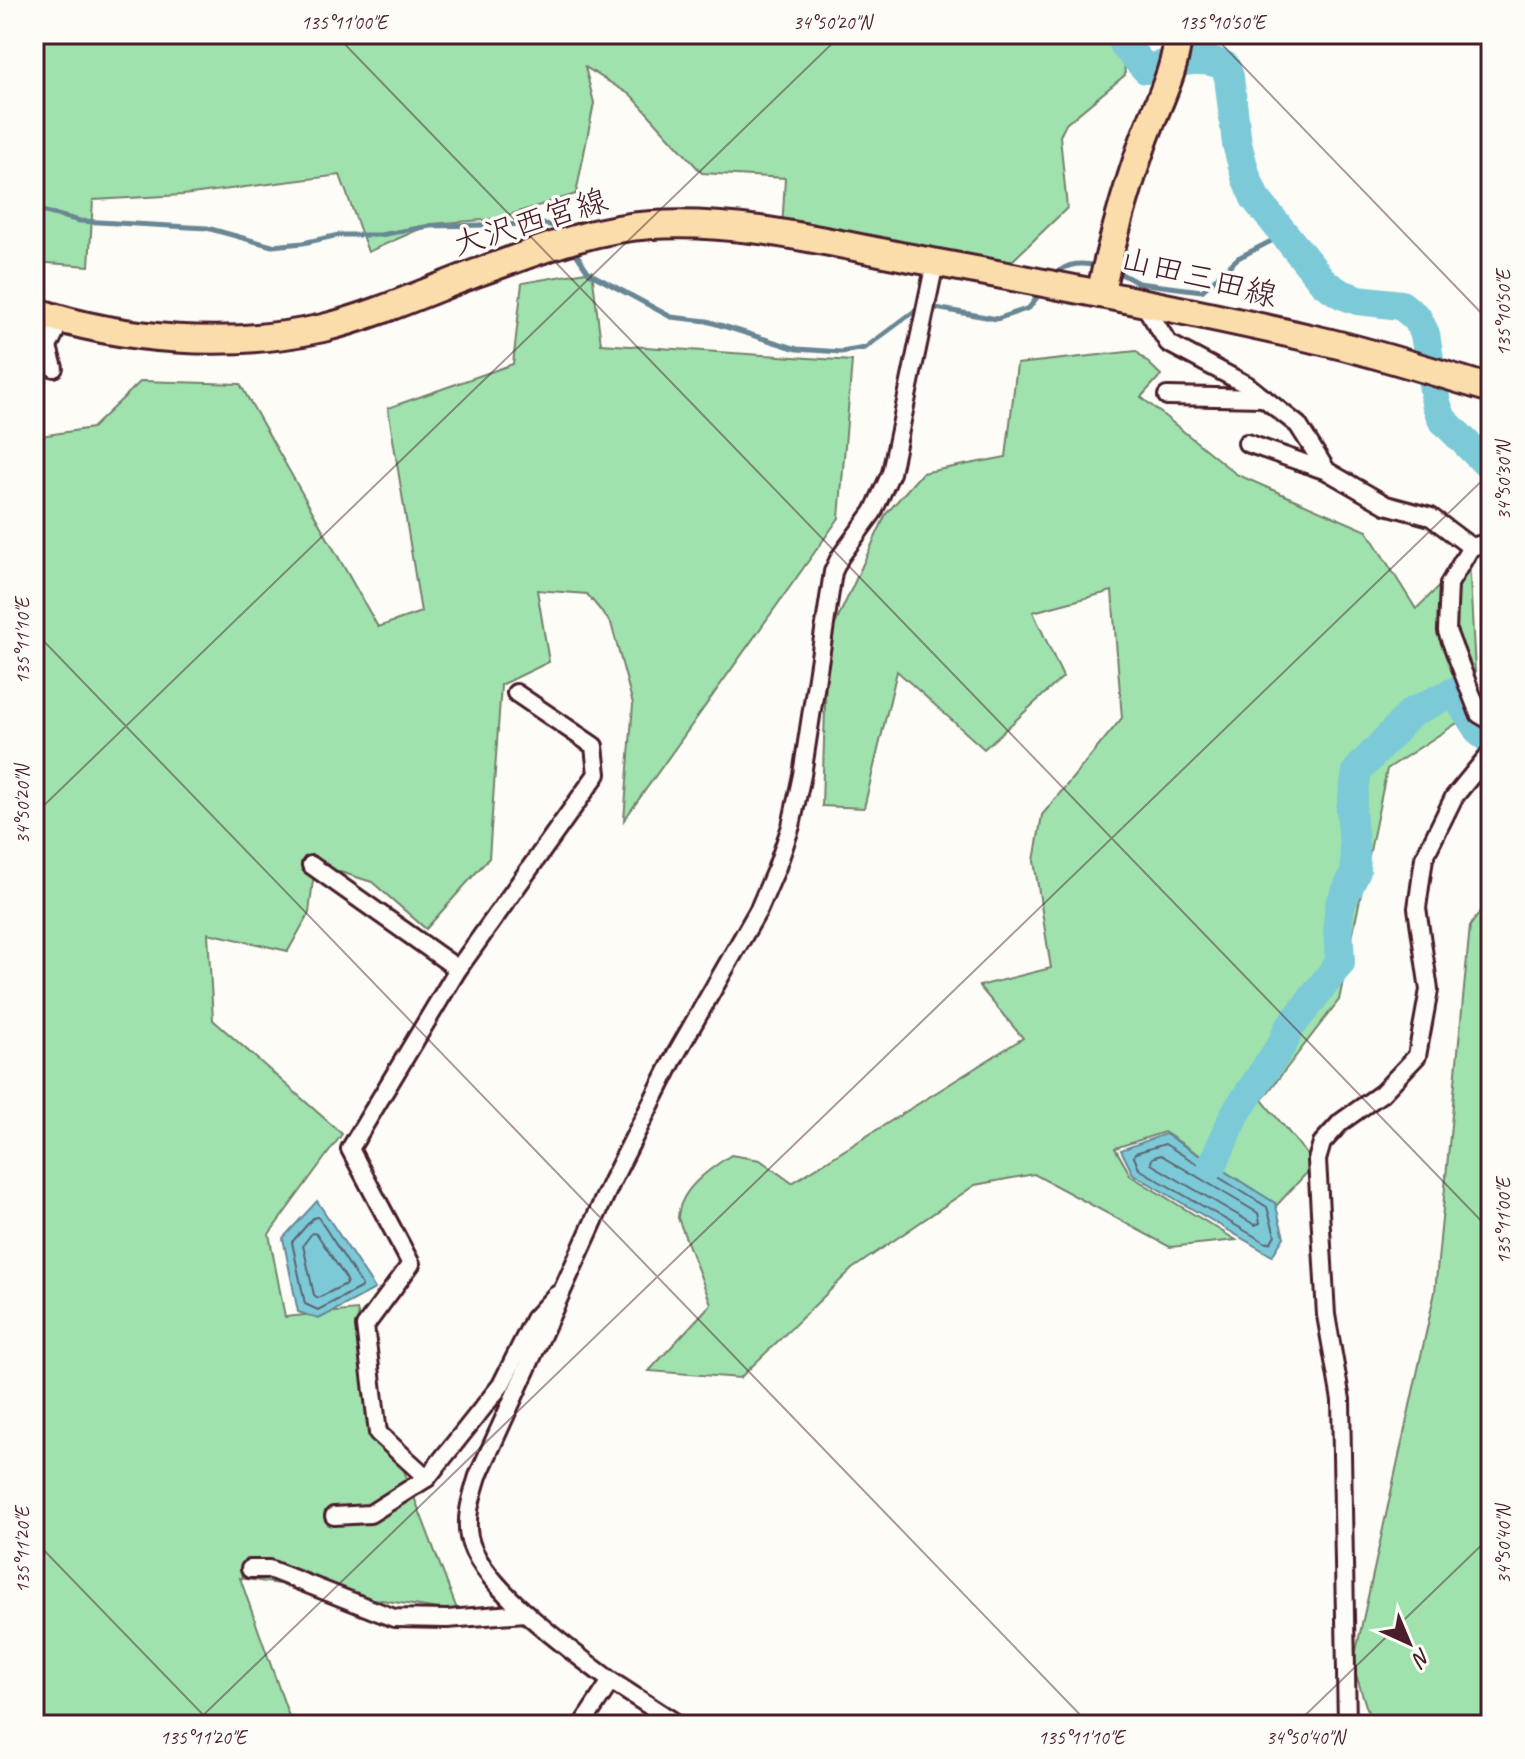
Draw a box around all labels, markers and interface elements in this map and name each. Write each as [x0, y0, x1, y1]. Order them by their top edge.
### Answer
text: 135°11'00"E [301, 10, 390, 35]
text: 34°50'20"N [793, 10, 874, 35]
text: 135°10'50"E [1179, 10, 1268, 35]
street label: 大沢西宮線 [447, 179, 613, 265]
street label: 山田三田線 [1116, 238, 1282, 316]
text: 135°10'50"E [1491, 267, 1516, 356]
text: 34°50'30"N [1491, 439, 1516, 520]
text: 135°11'10"E [10, 595, 35, 684]
text: 34°50'20"N [10, 763, 35, 844]
text: 135°11'00"E [1491, 1175, 1516, 1264]
text: 34°50'40"N [1491, 1503, 1516, 1584]
text: 135°11'20"E [10, 1504, 35, 1593]
north arrow [1369, 1603, 1449, 1683]
text: N [1405, 1642, 1437, 1674]
text: 135°11'20"E [160, 1725, 249, 1750]
text: 135°11'10"E [1038, 1725, 1127, 1750]
text: 34°50'40"N [1266, 1725, 1347, 1750]

